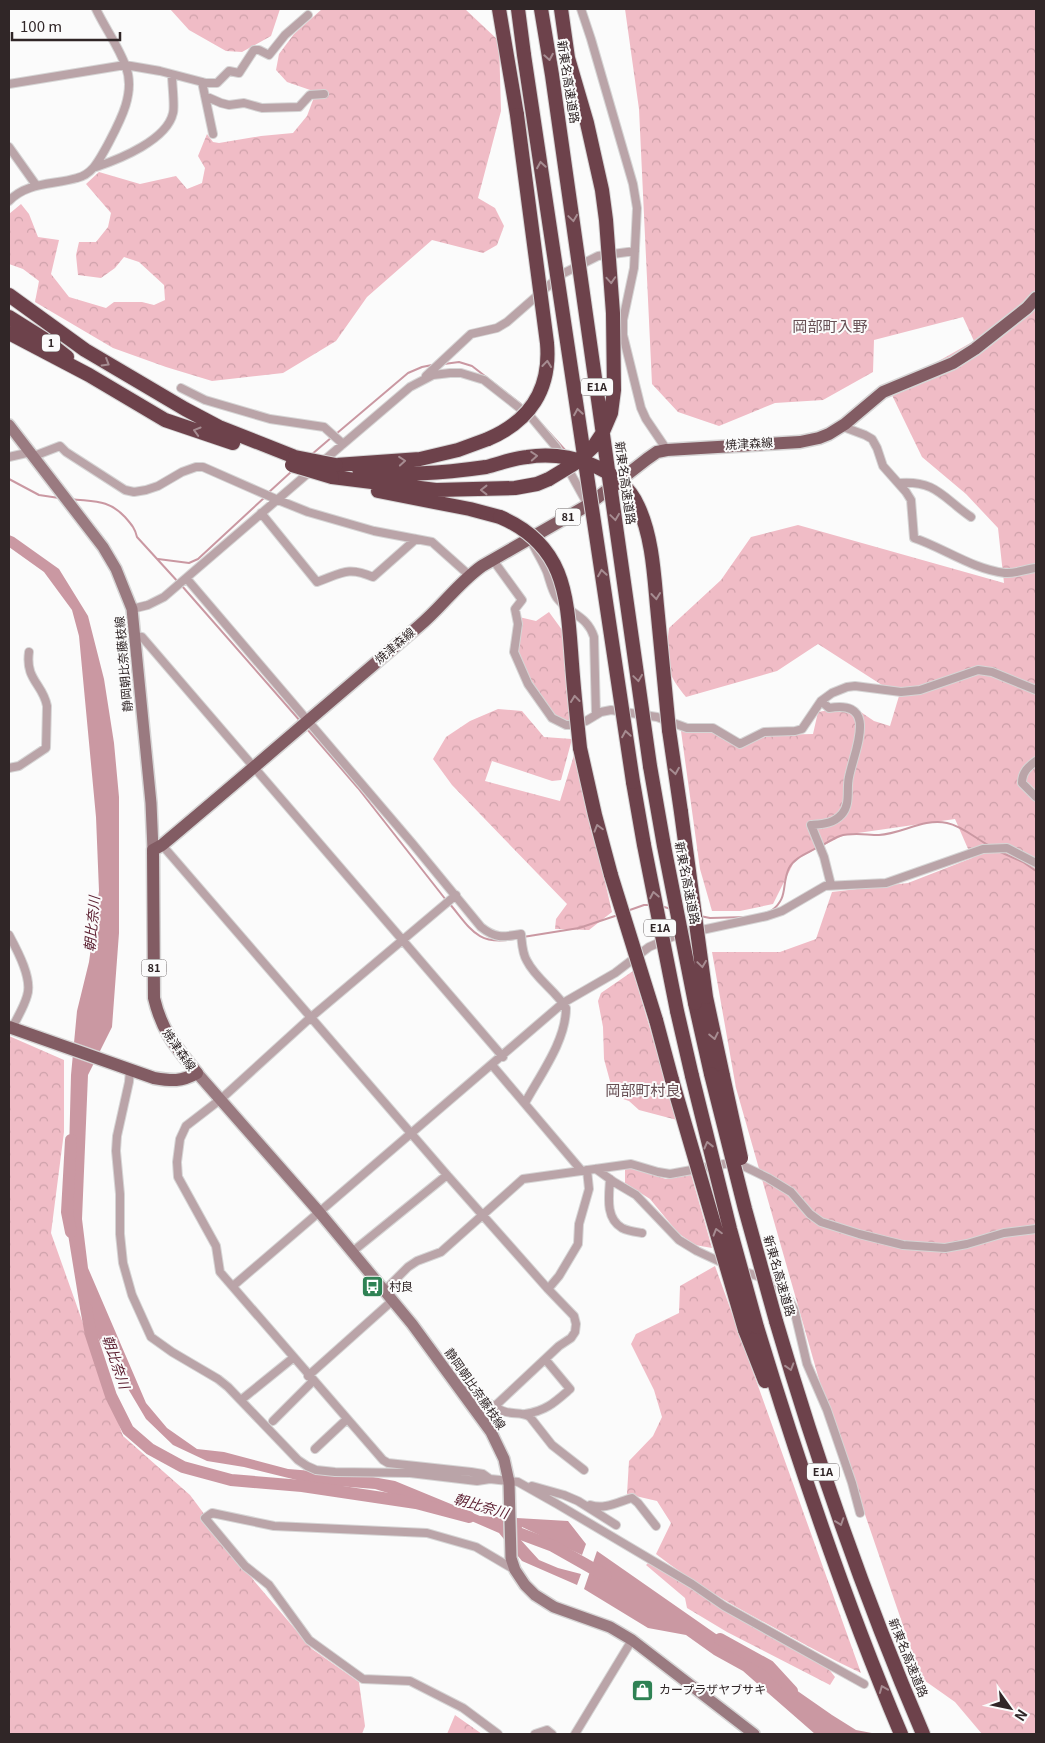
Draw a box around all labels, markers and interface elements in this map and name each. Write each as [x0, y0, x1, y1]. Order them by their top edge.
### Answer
scale bar [12, 10, 120, 42]
text: 100 m [20, 15, 62, 36]
street label: 新東名高速道路 [555, 39, 584, 125]
one-way arrow [544, 52, 554, 61]
one-way arrow [536, 161, 546, 169]
one-way arrow [567, 213, 577, 222]
one-way arrow [605, 276, 616, 284]
district label: 岡部町入野 [792, 315, 868, 336]
road number: 1 [42, 334, 60, 352]
one-way arrow [101, 356, 110, 366]
one-way arrow [541, 360, 552, 368]
road number: E1A [581, 378, 613, 396]
one-way arrow [573, 408, 583, 417]
one-way arrow [193, 426, 202, 436]
street label: 焼津森線 [725, 433, 773, 452]
street label: 新東名高速道路 [612, 440, 641, 526]
one-way arrow [530, 451, 538, 462]
one-way arrow [398, 456, 406, 467]
one-way arrow [480, 485, 488, 495]
road number: 81 [556, 508, 580, 526]
one-way arrow [609, 513, 620, 521]
one-way arrow [597, 569, 607, 577]
one-way arrow [650, 593, 661, 601]
street label: 静岡朝比奈藤枝線 [110, 616, 135, 713]
street label: 焼津森線 [370, 623, 418, 667]
one-way arrow [632, 674, 643, 682]
one-way arrow [569, 695, 580, 703]
one-way arrow [621, 729, 631, 738]
one-way arrow [669, 768, 680, 776]
one-way arrow [594, 825, 604, 833]
street label: 新東名高速道路 [672, 840, 705, 926]
one-way arrow [649, 890, 659, 899]
water label: 朝比奈川 [79, 893, 104, 953]
road number: E1A [644, 920, 676, 936]
road number: 81 [142, 960, 166, 976]
one-way arrow [696, 960, 706, 969]
street label: 焼津森線 [159, 1025, 201, 1074]
one-way arrow [709, 1032, 719, 1041]
district label: 岡部町村良 [605, 1079, 681, 1100]
one-way arrow [704, 1141, 714, 1150]
one-way arrow [712, 1228, 723, 1237]
street label: 新東名高速道路 [761, 1233, 800, 1318]
bus stop icon: 村良 [361, 1275, 385, 1299]
place label: 村良 [389, 1277, 413, 1294]
water label: 朝比奈川 [98, 1332, 136, 1393]
street label: 静岡朝比奈藤枝線 [442, 1344, 511, 1432]
one-way arrow [784, 1363, 794, 1371]
road number: E1A [807, 1464, 839, 1480]
water label: 朝比奈川 [452, 1488, 513, 1523]
one-way arrow [834, 1517, 844, 1525]
street label: 新東名高速道路 [886, 1615, 933, 1700]
shop icon: カープラザヤブサキ [631, 1678, 655, 1702]
place label: カープラザヤブサキ [659, 1680, 766, 1697]
north arrow [985, 1683, 1035, 1733]
one-way arrow [878, 1685, 889, 1694]
text: N [1010, 1706, 1033, 1725]

